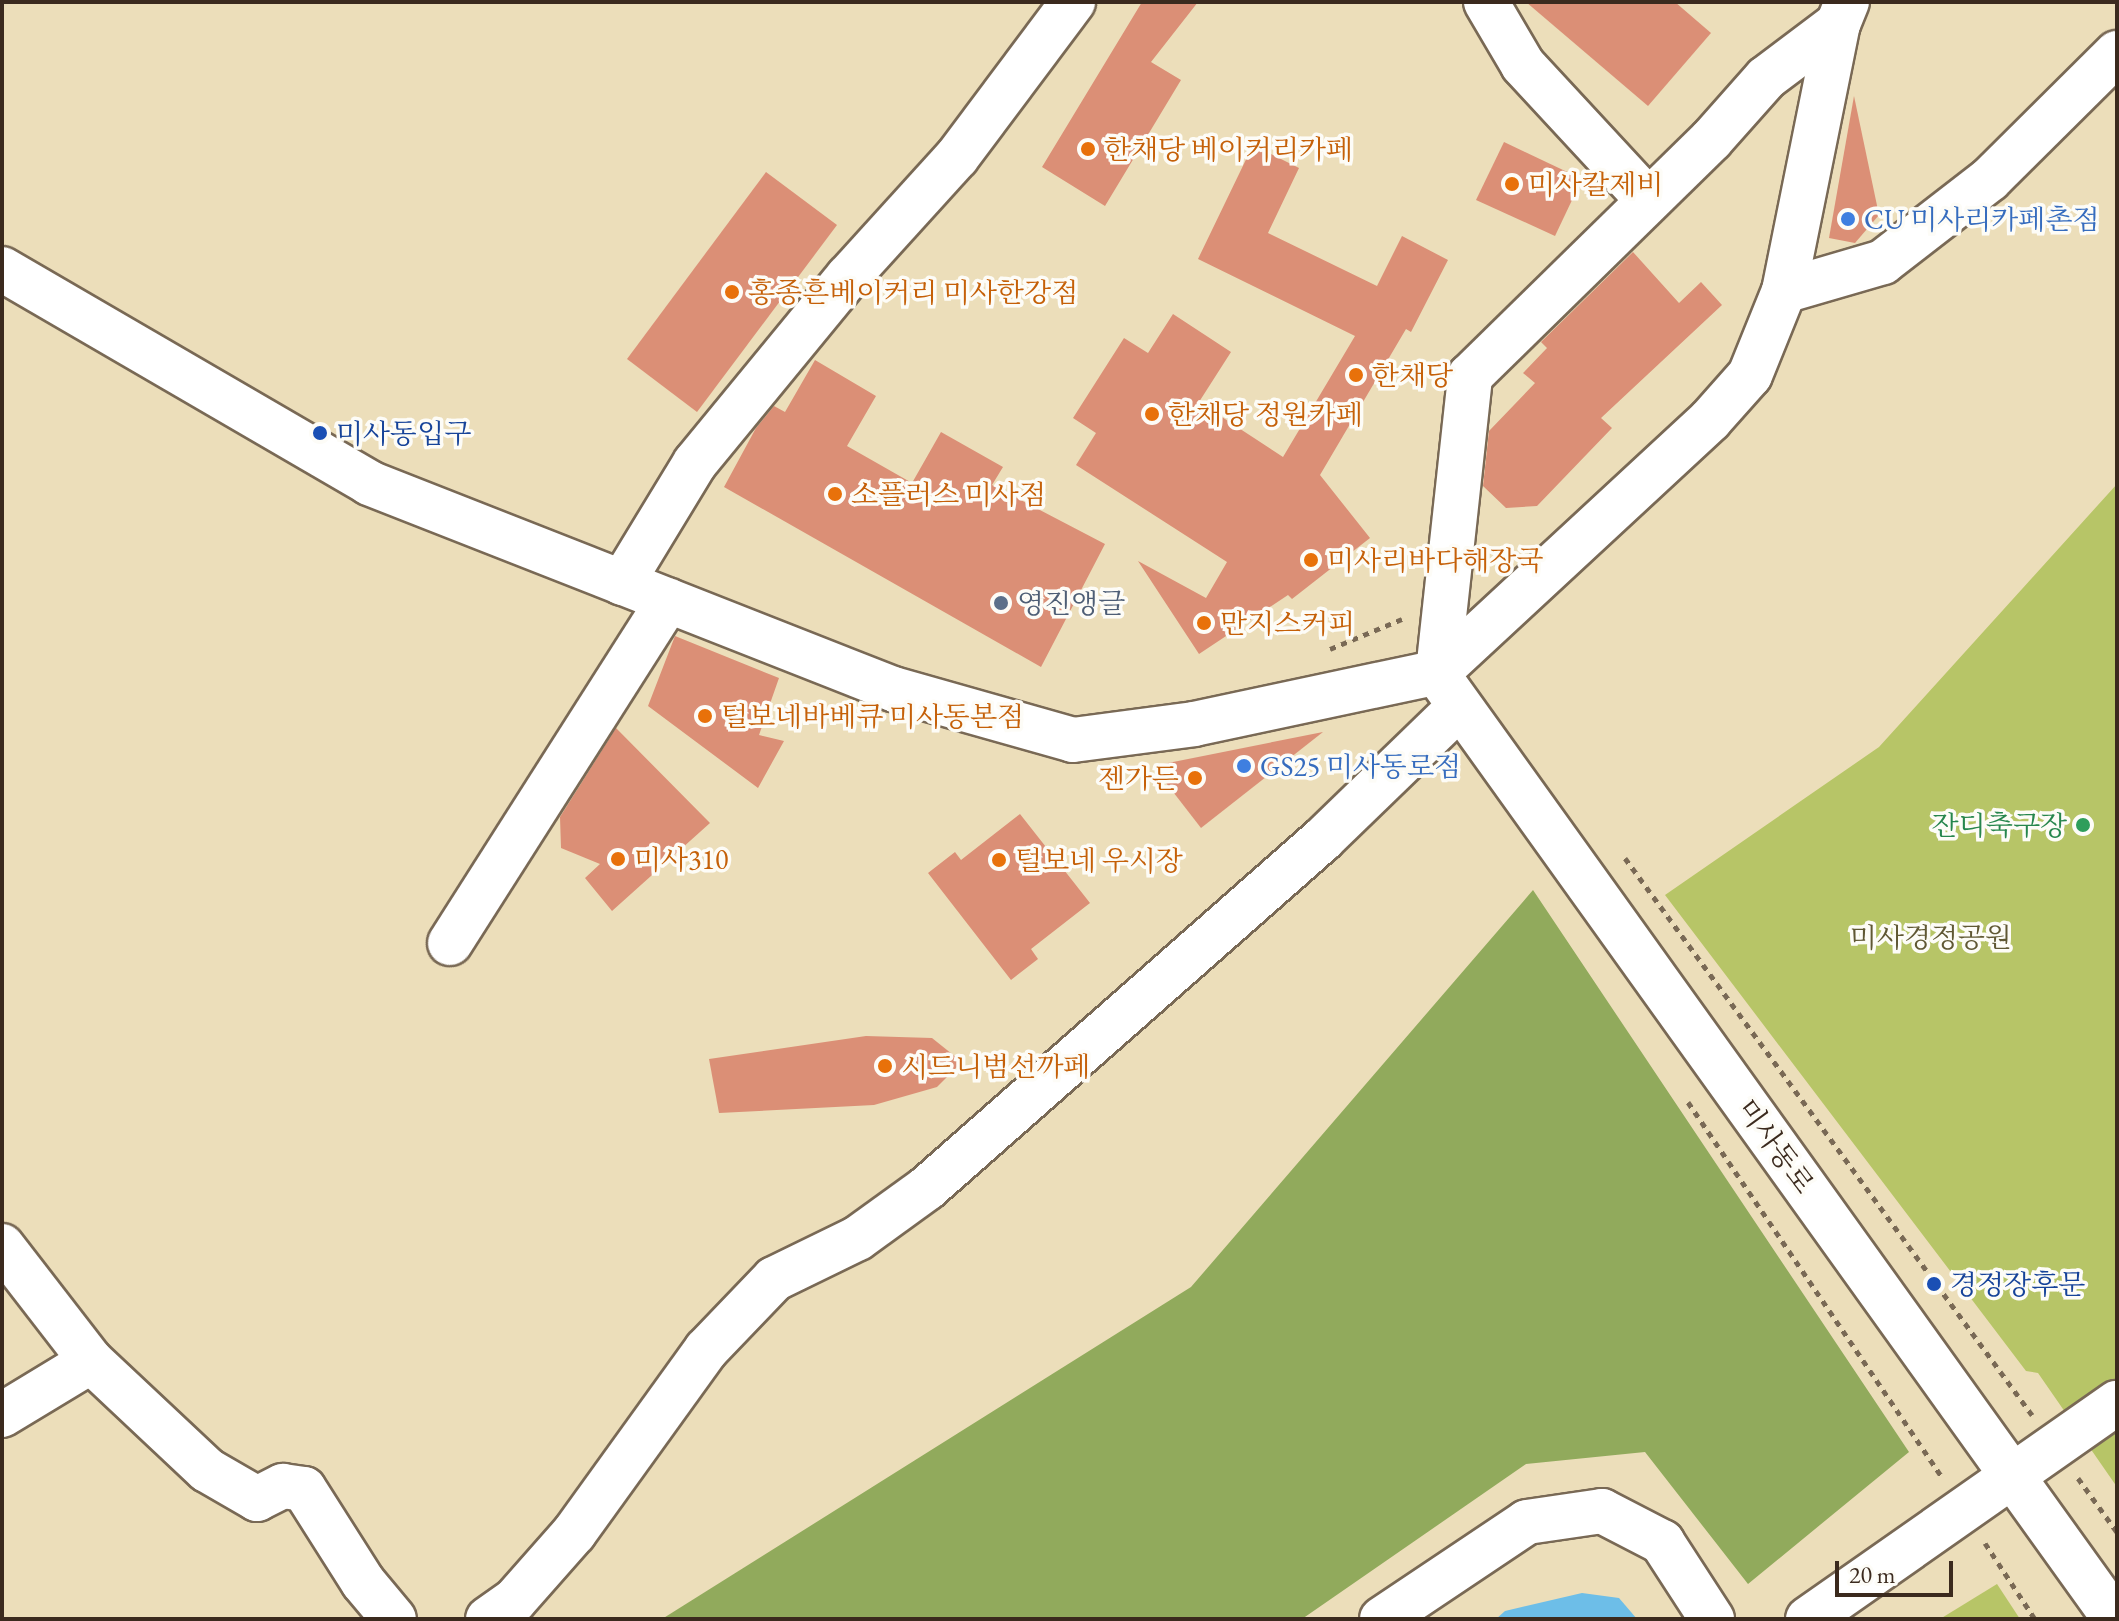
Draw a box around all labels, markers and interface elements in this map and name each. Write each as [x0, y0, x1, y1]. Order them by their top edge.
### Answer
place label: 한채당 베이커리카페 [1104, 132, 1353, 166]
marker: 한채당 베이커리카페 [1079, 140, 1097, 158]
place label: 미사칼제비 [1528, 167, 1663, 201]
marker: 미사칼제비 [1503, 175, 1521, 193]
place label: CU 미사리카페촌점 [1864, 202, 2099, 236]
marker: CU 미사리카페촌점 [1839, 210, 1857, 228]
place label: 홍종흔베이커리 미사한강점 [748, 275, 1078, 309]
marker: 홍종흔베이커리 미사한강점 [723, 283, 741, 301]
place label: 한채당 [1372, 358, 1453, 392]
marker: 한채당 [1347, 366, 1365, 384]
place label: 한채당 정원카페 [1168, 397, 1363, 431]
marker: 한채당 정원카페 [1143, 405, 1161, 423]
place label: 미사동입구 [336, 416, 471, 450]
marker: 미사동입구 [311, 424, 329, 442]
place label: 소플러스 미사점 [851, 477, 1046, 511]
marker: 소플러스 미사점 [826, 485, 844, 503]
place label: 미사리바다해장국 [1327, 543, 1543, 577]
marker: 미사리바다해장국 [1302, 551, 1320, 569]
place label: 영진앵글 [1017, 586, 1125, 620]
marker: 영진앵글 [992, 594, 1010, 612]
place label: 만지스커피 [1220, 606, 1355, 640]
marker: 만지스커피 [1195, 614, 1213, 632]
place label: 털보네바베큐 미사동본점 [721, 699, 1024, 733]
marker: 털보네바베큐 미사동본점 [696, 707, 714, 725]
place label: GS25 미사동로점 [1260, 749, 1461, 783]
marker: GS25 미사동로점 [1235, 757, 1253, 775]
place label: 젠가든 [1098, 761, 1179, 795]
marker: 젠가든 [1186, 769, 1204, 787]
place label: 잔디축구장 [1932, 808, 2067, 842]
marker: 잔디축구장 [2074, 816, 2092, 834]
place label: 미사310 [634, 842, 728, 876]
place label: 털보네 우시장 [1015, 843, 1183, 877]
marker: 미사310 [609, 850, 627, 868]
marker: 털보네 우시장 [990, 851, 1008, 869]
park label: 미사경정공원 [1850, 920, 2012, 954]
place label: 시드니범선까페 [901, 1049, 1090, 1083]
marker: 시드니범선까페 [876, 1057, 894, 1075]
street label: 미사동로 [1731, 1092, 1821, 1200]
place label: 경정장후문 [1950, 1267, 2085, 1301]
marker: 경정장후문 [1925, 1275, 1943, 1293]
scale bar [1839, 1545, 1957, 1595]
text: 20 m [1849, 1559, 1896, 1590]

